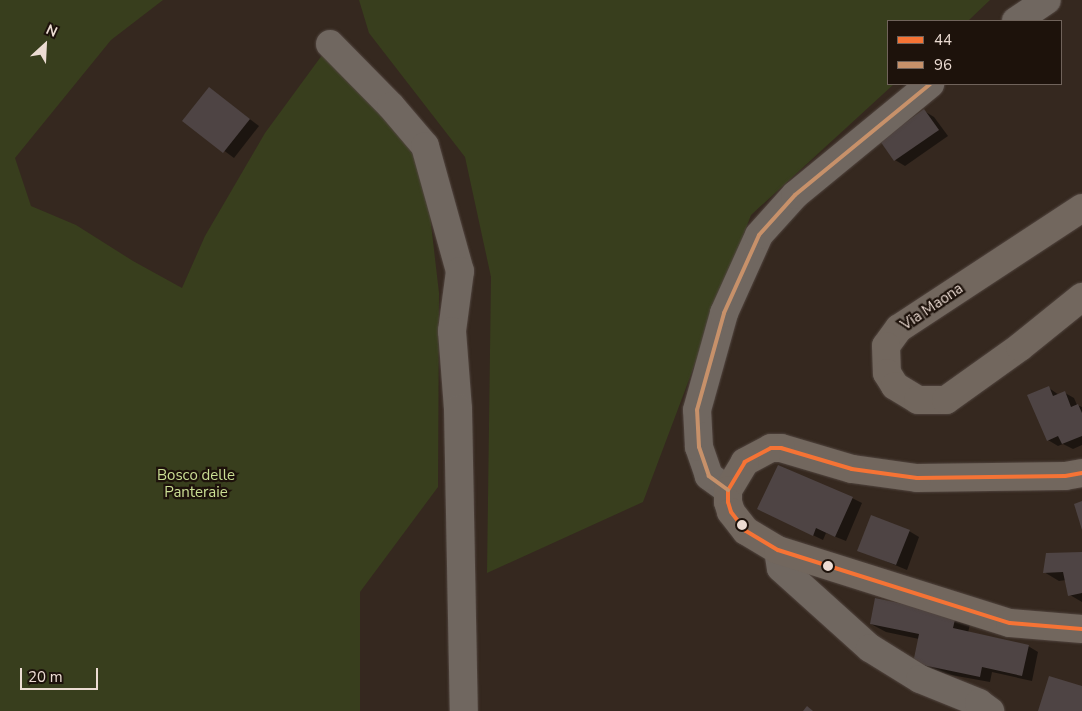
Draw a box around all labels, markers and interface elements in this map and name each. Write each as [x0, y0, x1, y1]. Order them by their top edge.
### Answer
north arrow [20, 20, 70, 70]
text: N [43, 20, 60, 42]
legend [887, 20, 1062, 85]
text: 44 [934, 30, 952, 50]
text: 96 [934, 55, 952, 75]
street label: Via Maona [897, 280, 967, 334]
park label: Bosco delle Panteraie [157, 466, 235, 501]
unlabelled marker [737, 520, 747, 530]
unlabelled marker [823, 561, 833, 571]
scale bar [22, 658, 100, 690]
text: 20 m [28, 667, 63, 687]

